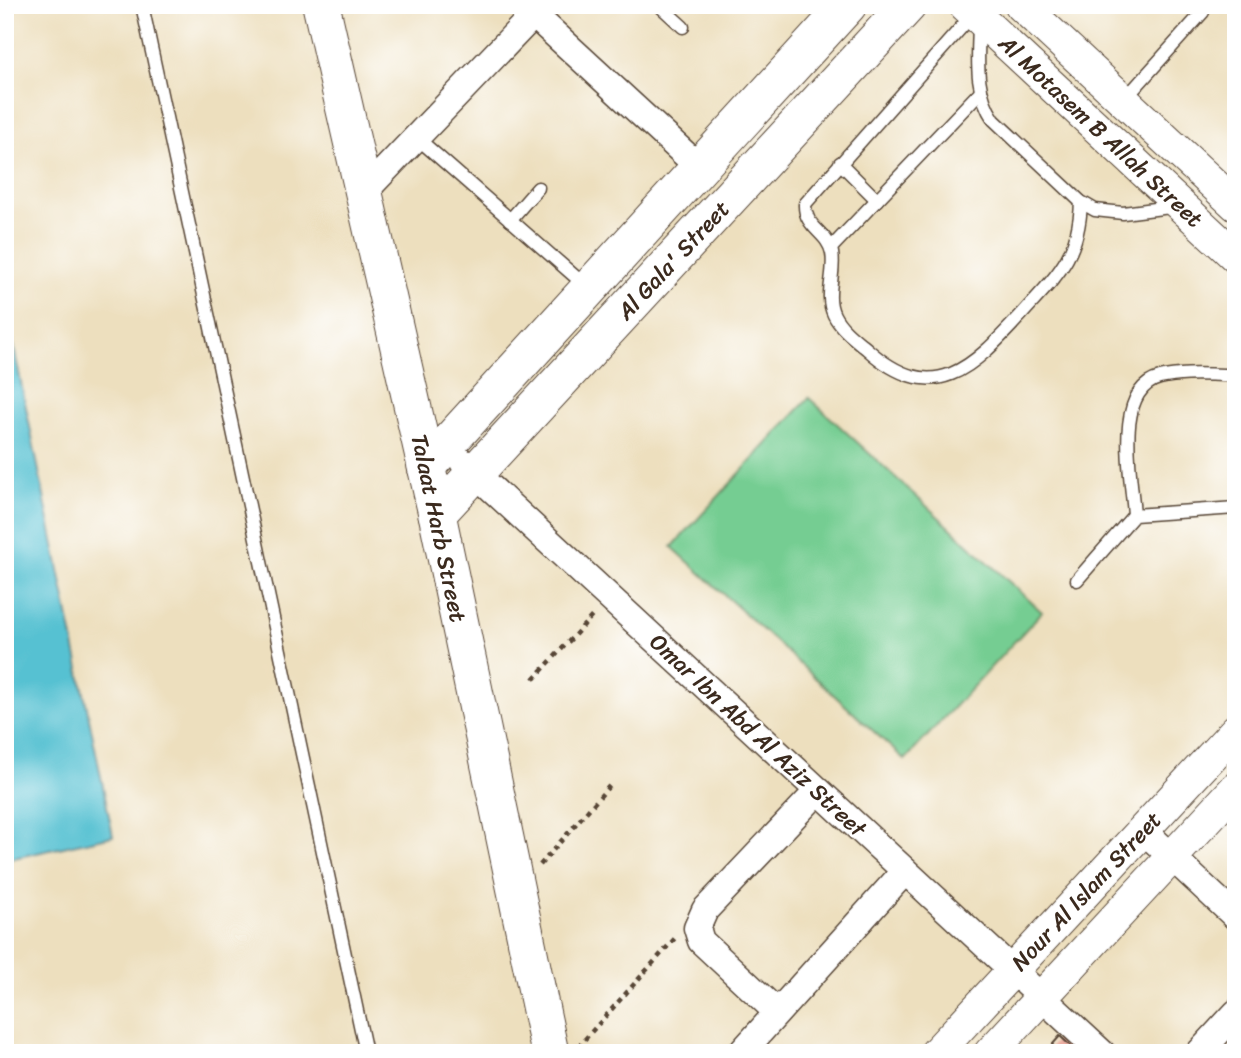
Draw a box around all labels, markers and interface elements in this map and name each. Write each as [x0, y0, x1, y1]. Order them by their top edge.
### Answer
street label: Al Motasem B Allah Street [988, 24, 1213, 238]
street label: Al Gala' Street [606, 191, 740, 331]
street label: Talaat Harb Street [399, 430, 478, 626]
street label: Omar Ibn Abd Al Aziz Street [639, 623, 877, 849]
street label: Nour Al Islam Street [1001, 802, 1172, 981]

